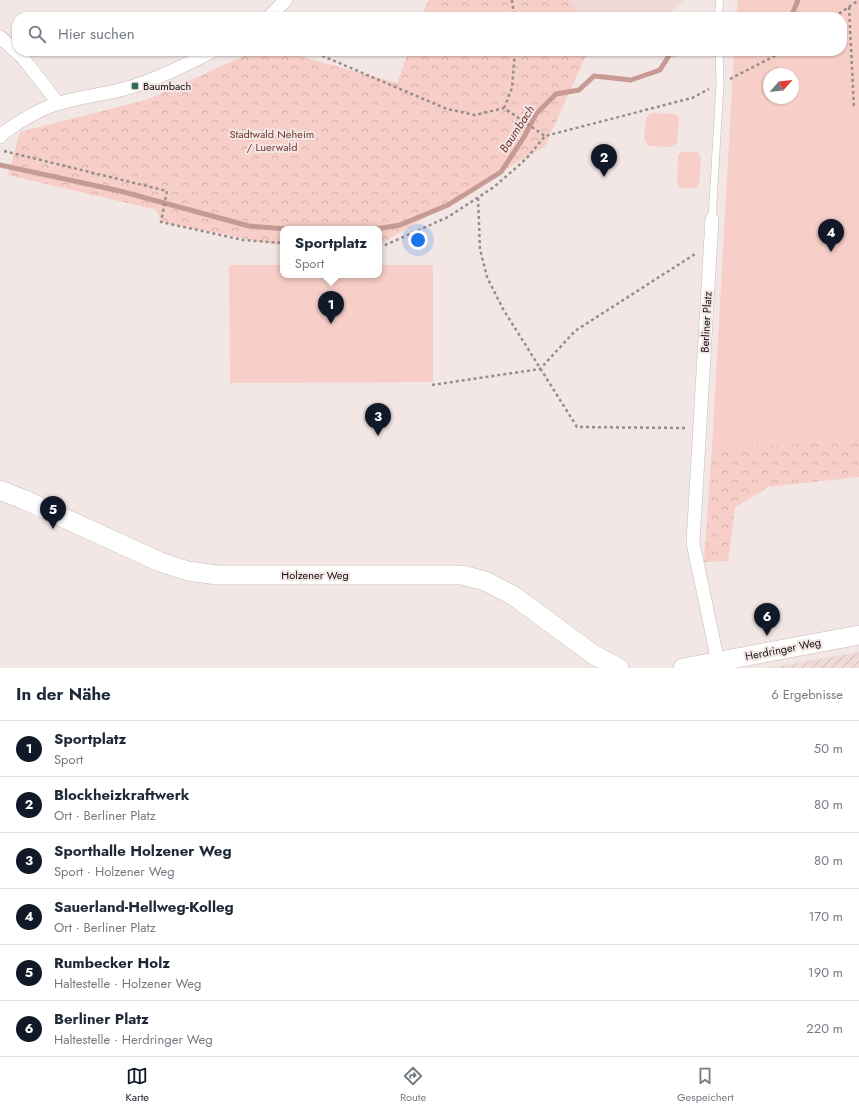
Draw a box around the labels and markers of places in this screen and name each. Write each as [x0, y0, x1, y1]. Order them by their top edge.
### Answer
place label: Baumbach [143, 78, 191, 94]
marker: Baumbach [130, 81, 140, 91]
pin: 2 [591, 144, 617, 177]
pin: 4 [818, 219, 844, 252]
pin: 1 [318, 291, 344, 324]
pin: 3 [365, 403, 391, 436]
pin: 5 [40, 496, 66, 529]
pin: 6 [754, 603, 780, 636]

